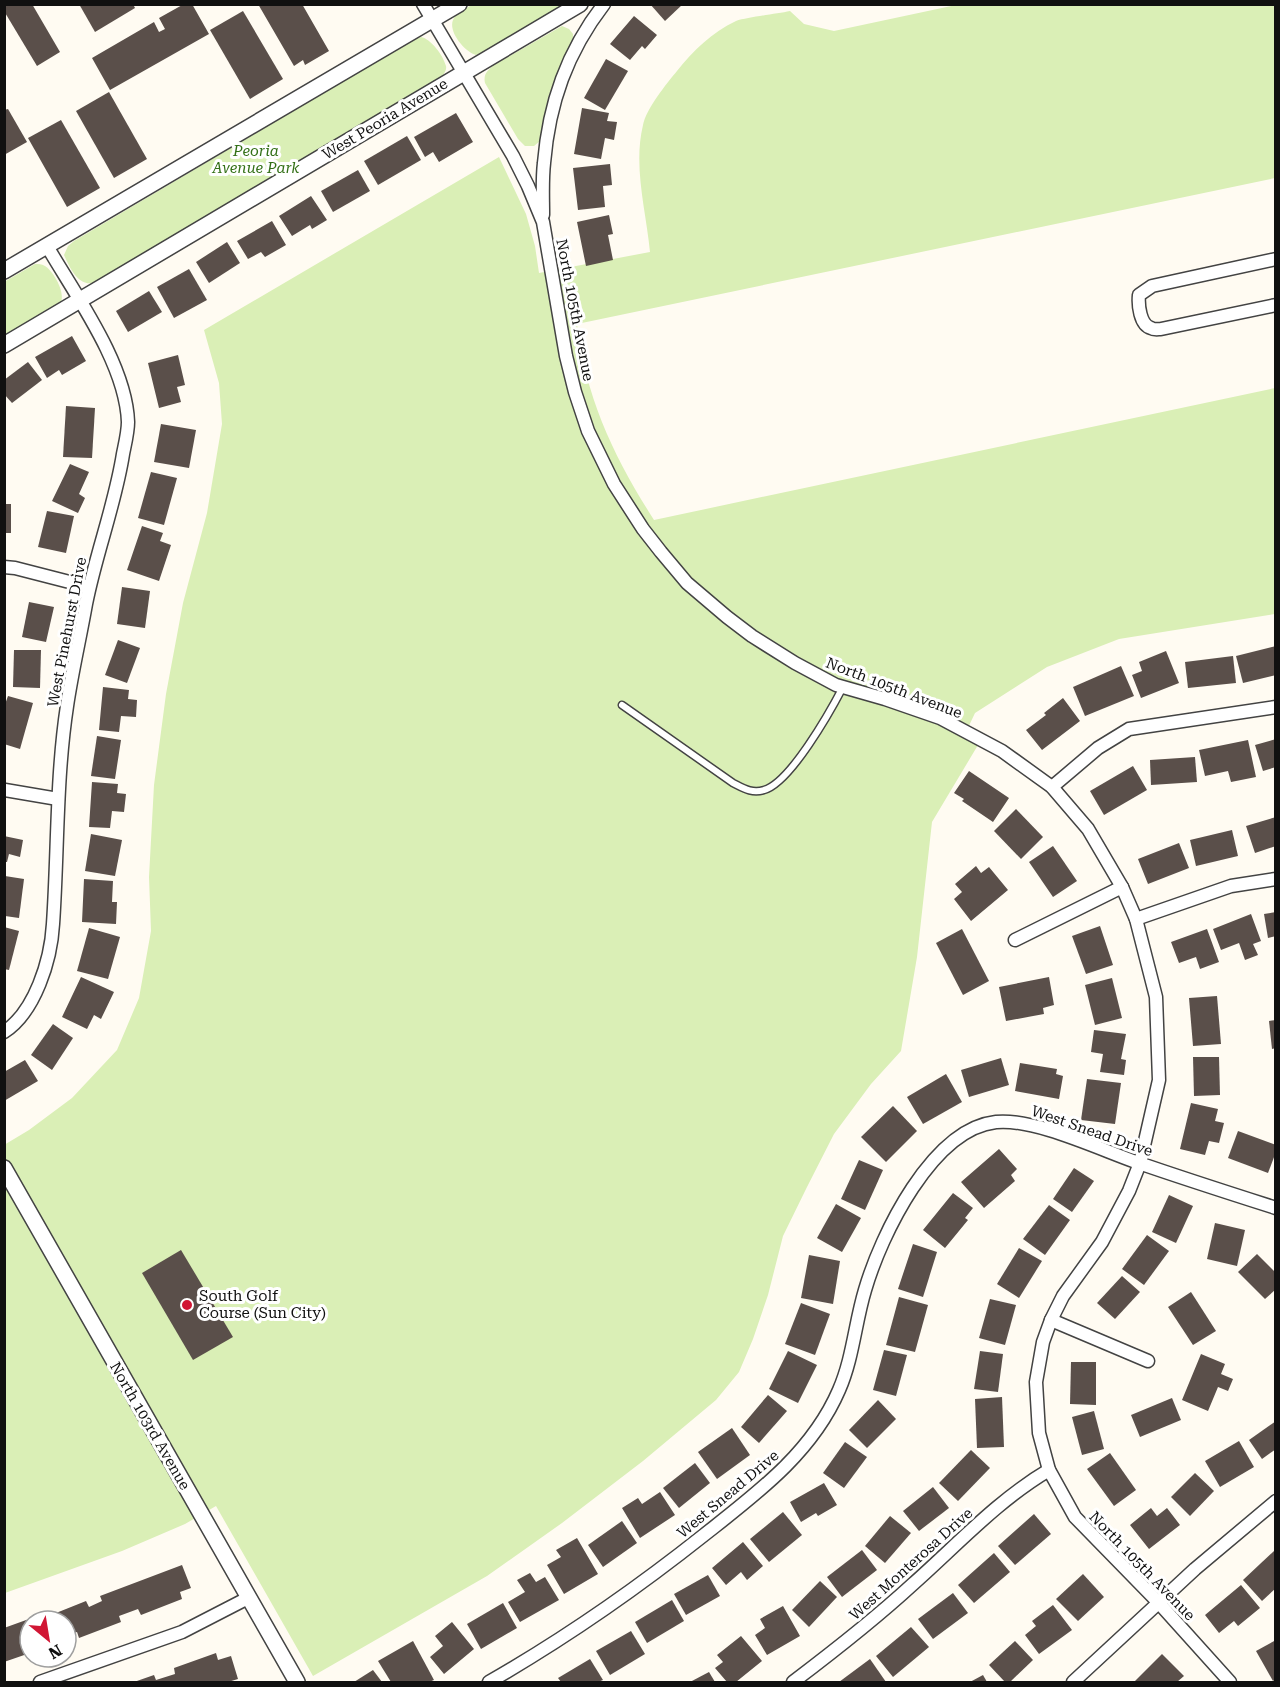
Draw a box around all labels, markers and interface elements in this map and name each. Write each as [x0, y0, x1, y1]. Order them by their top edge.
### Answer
street label: West Peoria Avenue [319, 75, 451, 163]
park label: Peoria Avenue Park [211, 142, 300, 177]
street label: North 105th Avenue [552, 237, 598, 383]
street label: West Pinehurst Drive [44, 556, 90, 708]
street label: North 105th Avenue [823, 654, 965, 722]
street label: West Snead Drive [1029, 1102, 1155, 1160]
place label: South Golf Course (Sun City) [199, 1287, 326, 1322]
marker: South Golf Course (Sun City) [180, 1298, 194, 1312]
street label: North 103rd Avenue [106, 1359, 194, 1493]
street label: West Snead Drive [674, 1446, 782, 1542]
street label: West Monterosa Drive [846, 1504, 976, 1624]
street label: North 105th Avenue [1085, 1508, 1199, 1624]
north arrow [18, 1609, 78, 1669]
text: N [45, 1640, 65, 1663]

